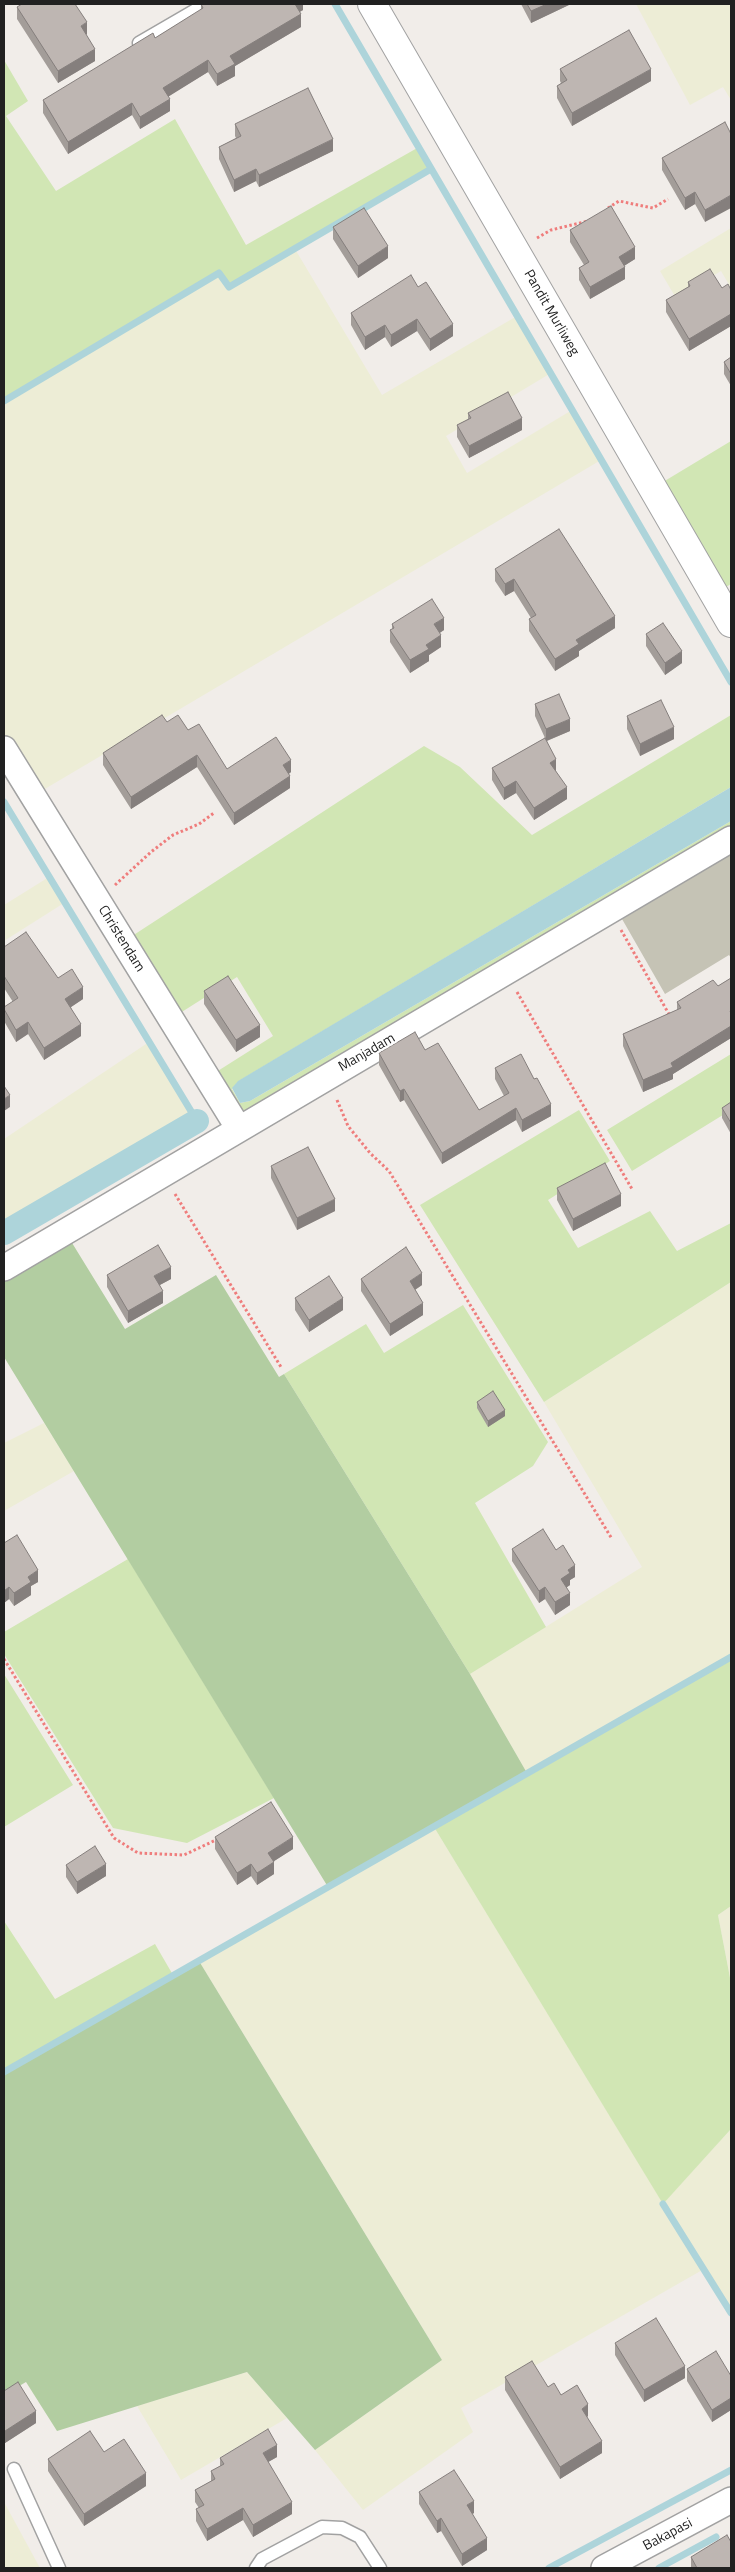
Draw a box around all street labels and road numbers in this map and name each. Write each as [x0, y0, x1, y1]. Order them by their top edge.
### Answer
street label: Pandit Murliweg [520, 267, 582, 359]
street label: Christendam [94, 903, 148, 975]
street label: Manjadam [336, 1030, 398, 1076]
street label: Bakapasi [641, 2515, 695, 2555]

